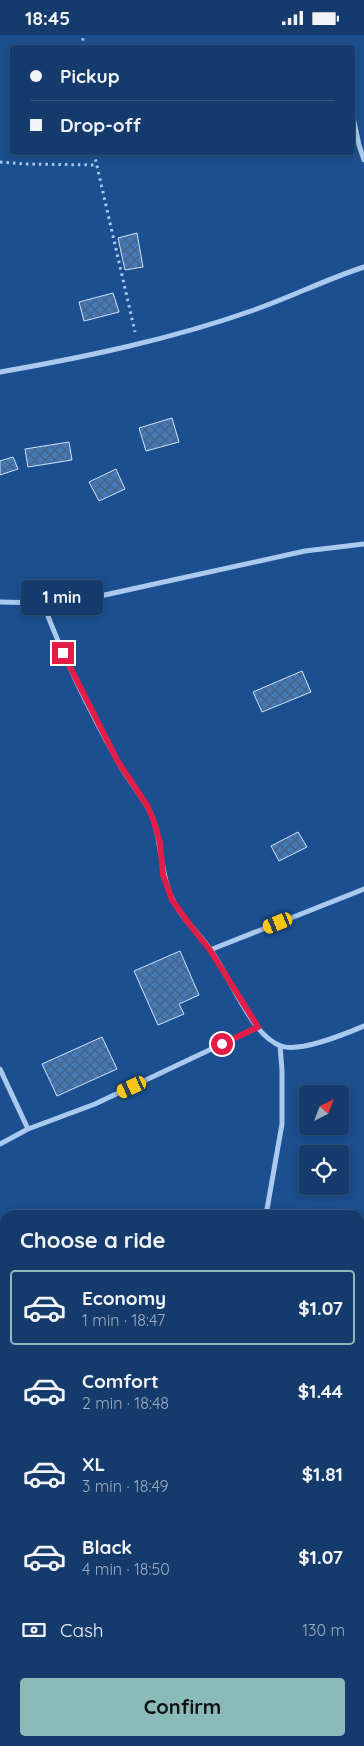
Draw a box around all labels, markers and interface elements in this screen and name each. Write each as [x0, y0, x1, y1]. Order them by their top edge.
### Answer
text: 18:45 [25, 6, 70, 30]
text: Pickup [60, 64, 120, 88]
text: Drop-off [60, 113, 141, 137]
callout: 1 min [22, 581, 104, 615]
text: 1 min [43, 587, 81, 607]
route end [52, 642, 74, 664]
car [261, 910, 294, 936]
route start [211, 1033, 233, 1055]
car [115, 1074, 148, 1100]
north arrow [299, 1085, 349, 1135]
map controls [299, 1085, 349, 1195]
button: locate [299, 1145, 349, 1195]
text: Choose a ride [20, 1226, 165, 1254]
icon: car [22, 1285, 67, 1330]
text: Economy [82, 1286, 166, 1310]
text: $1.07 [298, 1296, 343, 1320]
text: 1 min · 18:47 [82, 1310, 165, 1330]
icon: car [22, 1368, 67, 1413]
text: Comfort [82, 1369, 159, 1393]
text: $1.44 [298, 1379, 343, 1403]
text: 2 min · 18:48 [82, 1393, 169, 1413]
icon: car [22, 1451, 67, 1496]
text: XL [82, 1452, 105, 1476]
text: $1.81 [302, 1462, 343, 1486]
text: 3 min · 18:49 [82, 1476, 168, 1496]
icon: car [22, 1534, 67, 1579]
text: Black [82, 1535, 132, 1559]
text: $1.07 [298, 1545, 343, 1569]
text: 4 min · 18:50 [82, 1559, 170, 1579]
icon: cash [20, 1616, 48, 1644]
text: Cash [60, 1618, 104, 1642]
text: 130 m [302, 1620, 345, 1640]
button: Confirm [20, 1678, 345, 1736]

